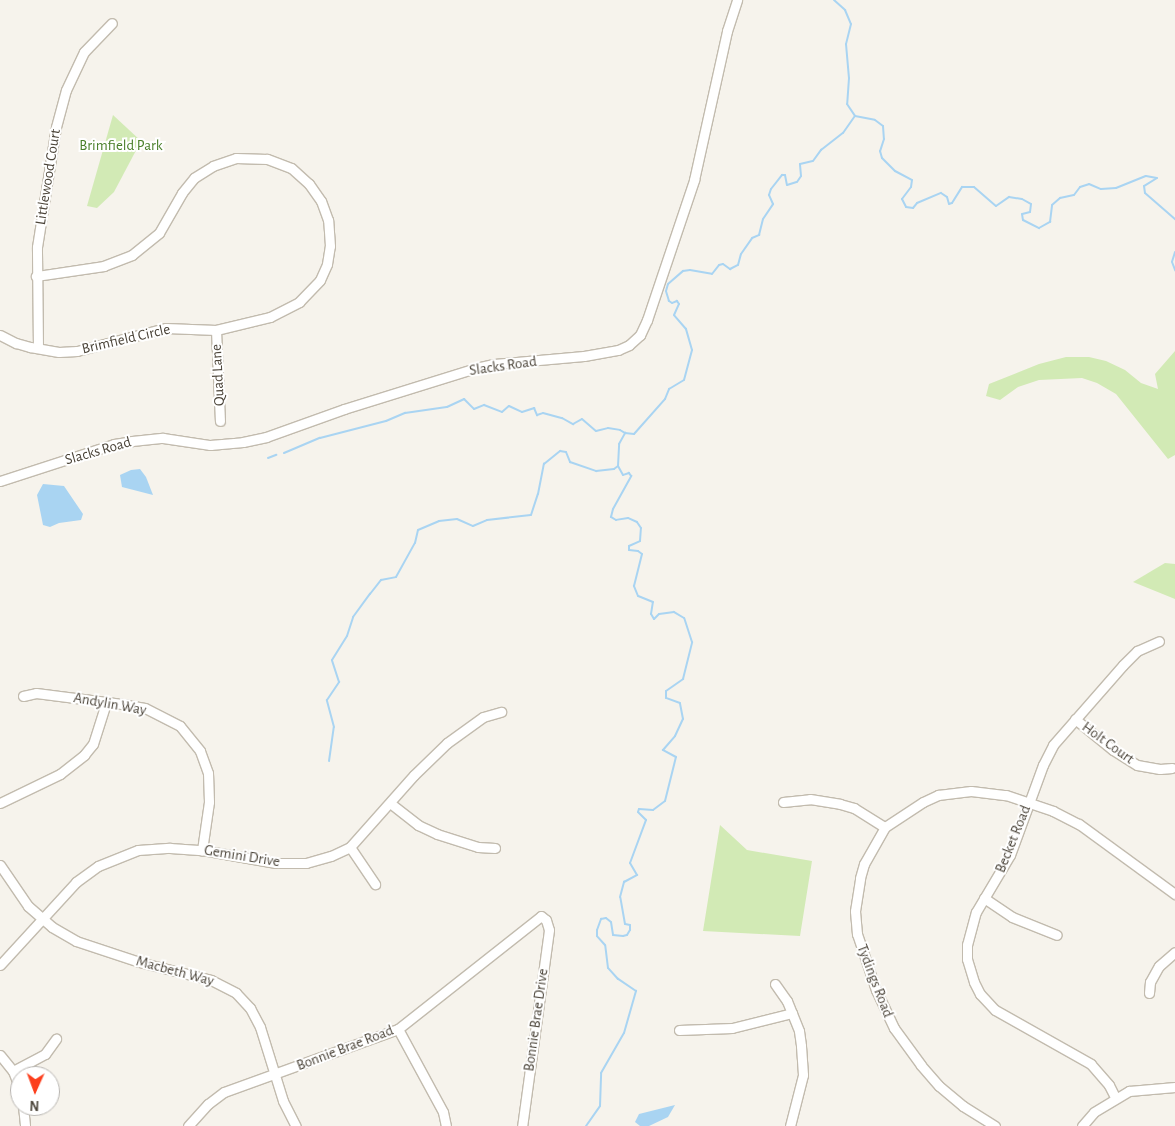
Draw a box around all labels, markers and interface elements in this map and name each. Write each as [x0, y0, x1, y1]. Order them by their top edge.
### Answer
street label: Littlewood Court [32, 128, 64, 226]
park label: Brimfield Park [79, 137, 163, 155]
street label: Brimfield Circle [80, 320, 172, 358]
street label: Quad Lane [207, 344, 229, 406]
street label: Slacks Road [468, 352, 538, 380]
street label: Slacks Road [63, 433, 133, 469]
street label: Andylin Way [72, 689, 148, 719]
street label: Holt Court [1078, 718, 1138, 768]
street label: Becket Road [991, 803, 1035, 875]
street label: Gemini Drive [203, 841, 281, 871]
street label: Tydings Road [853, 942, 897, 1020]
street label: Macbeth Way [134, 952, 216, 990]
street label: Bonnie Brae Drive [520, 967, 552, 1073]
street label: Bonnie Brae Road [294, 1021, 396, 1075]
north arrow [10, 1066, 60, 1116]
text: N [29, 1098, 40, 1112]

